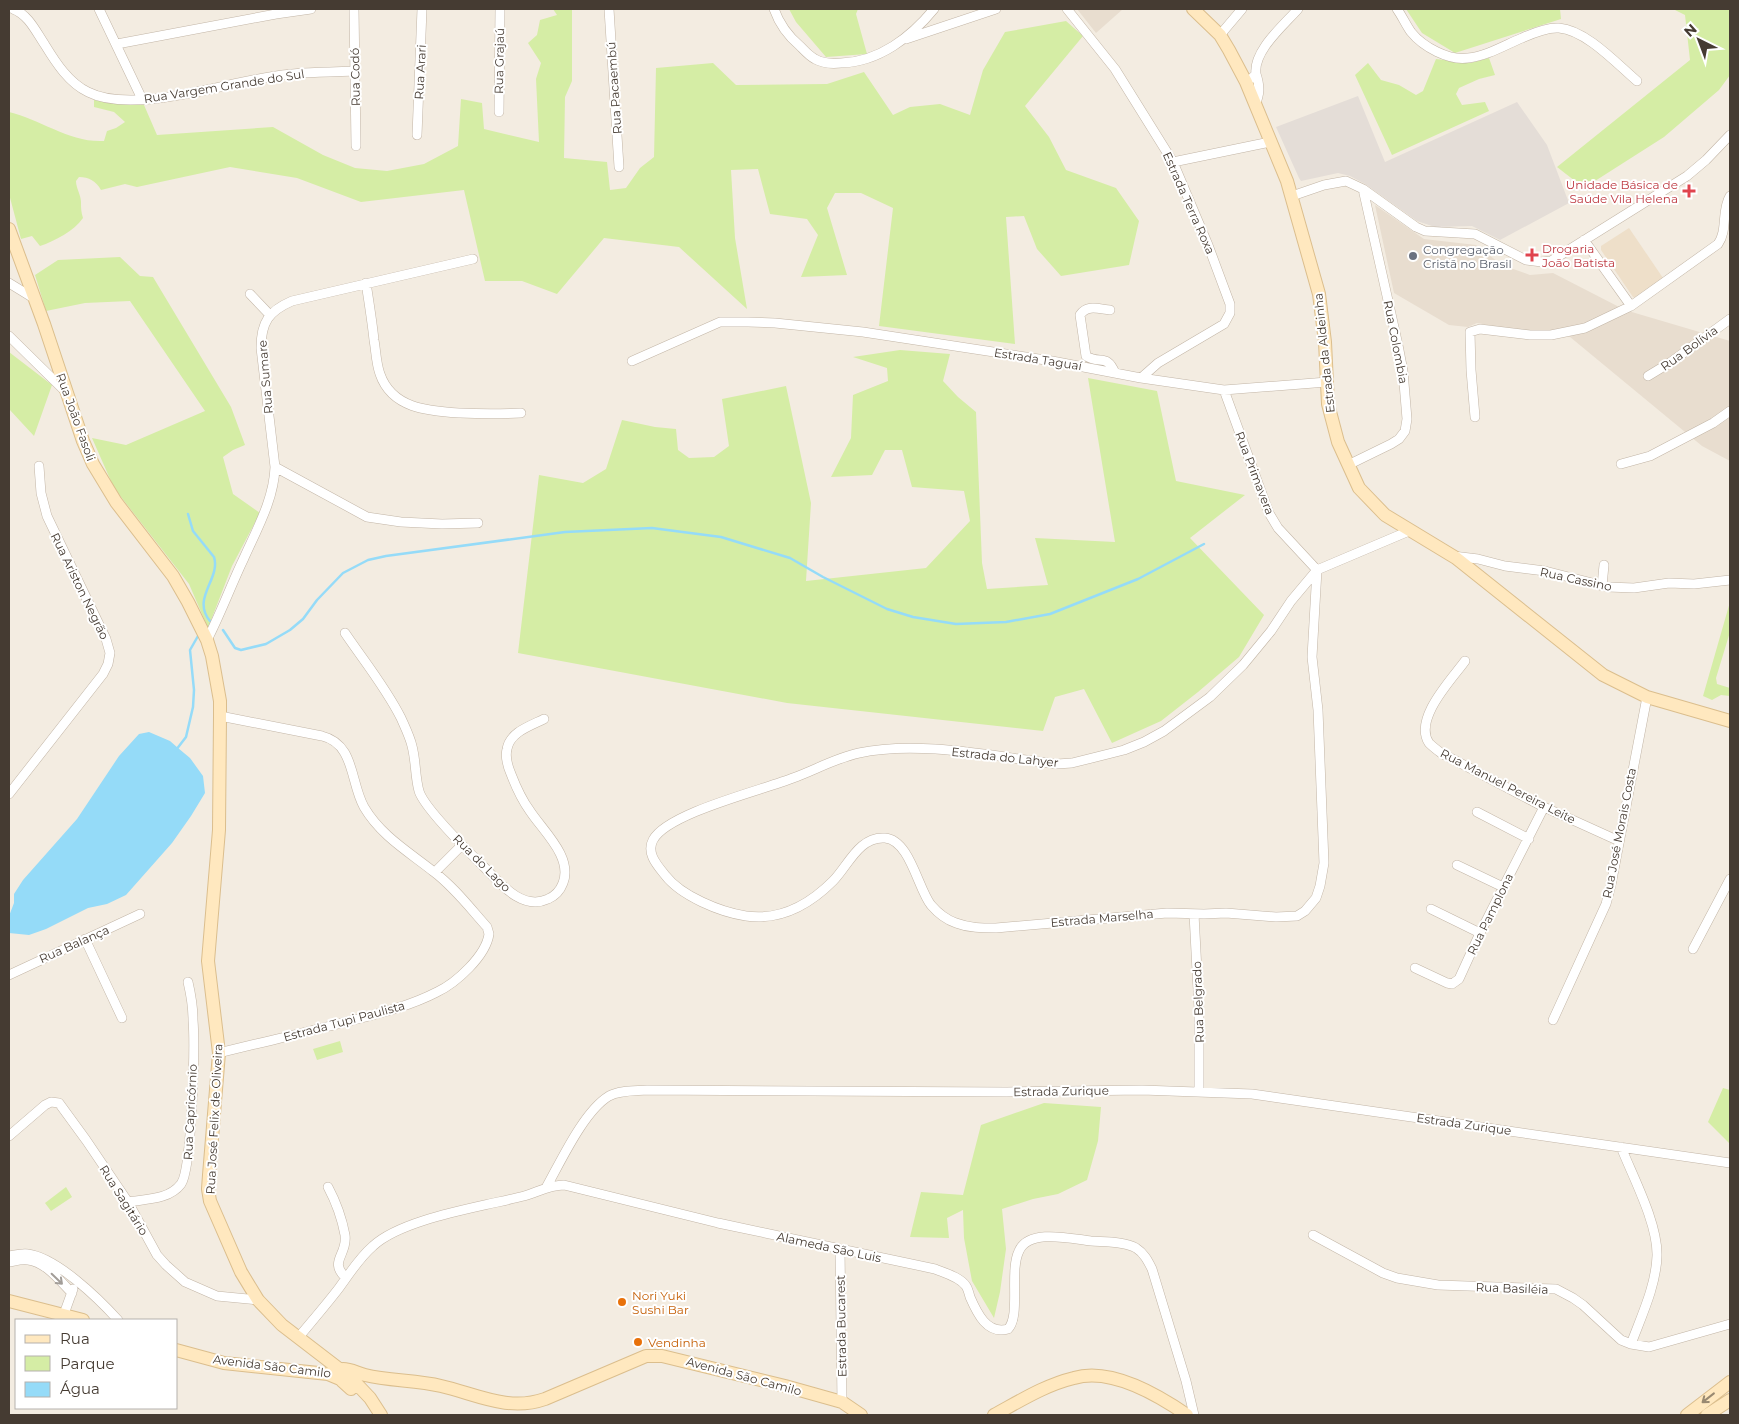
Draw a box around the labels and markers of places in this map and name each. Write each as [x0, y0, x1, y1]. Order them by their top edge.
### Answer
place label: Unidade Básica de Saúde Vila Helena [1566, 177, 1678, 206]
marker: Unidade Básica de Saúde Vila Helena [1682, 184, 1696, 198]
place label: Drogaria João Batista [1541, 241, 1615, 270]
place label: Congregação Cristã no Brasil [1423, 242, 1512, 271]
marker: Drogaria João Batista [1526, 249, 1538, 261]
marker: Congregação Cristã no Brasil [1407, 250, 1419, 262]
place label: Nori Yuki Sushi Bar [632, 1288, 689, 1317]
marker: Nori Yuki Sushi Bar [616, 1296, 628, 1308]
place label: Vendinha [648, 1335, 706, 1350]
marker: Vendinha [632, 1336, 644, 1348]

